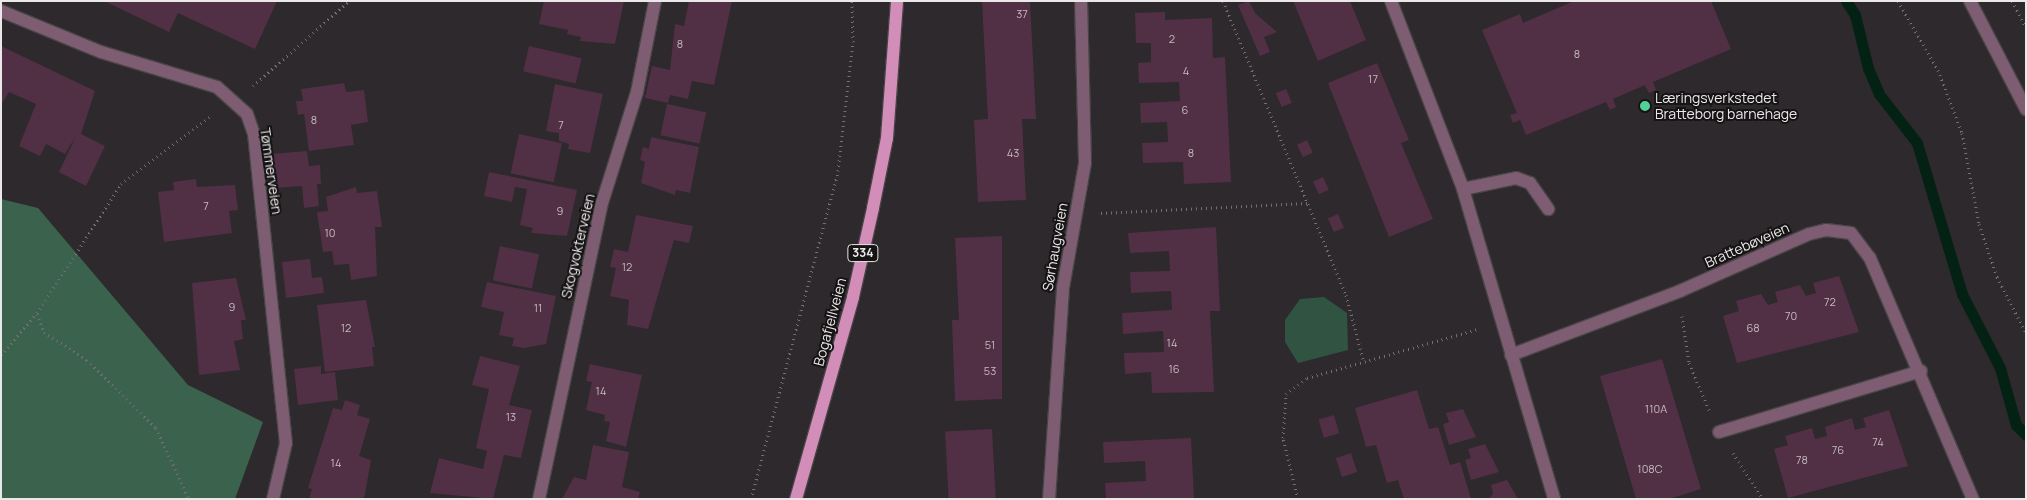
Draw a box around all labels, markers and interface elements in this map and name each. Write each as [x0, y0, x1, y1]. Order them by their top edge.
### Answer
house number: 37 [1016, 7, 1028, 21]
house number: 2 [1169, 32, 1175, 46]
house number: 8 [677, 37, 683, 51]
house number: 8 [1574, 47, 1580, 61]
house number: 4 [1183, 64, 1189, 78]
house number: 17 [1368, 72, 1378, 86]
place label: Læringsverkstedet Bratteborg barnehage [1655, 90, 1797, 122]
marker: Læringsverkstedet Bratteborg barnehage [1639, 100, 1651, 112]
house number: 6 [1182, 103, 1188, 117]
house number: 8 [311, 113, 317, 127]
house number: 7 [558, 118, 564, 132]
street label: Tømmerveien [257, 127, 285, 215]
house number: 43 [1007, 146, 1019, 160]
house number: 8 [1188, 146, 1194, 160]
street label: Skogvokterveien [558, 192, 598, 300]
house number: 7 [203, 199, 209, 213]
street label: Sørhaugveien [1039, 202, 1071, 292]
house number: 9 [557, 204, 563, 218]
street label: Brattebøveien [1702, 219, 1792, 271]
house number: 10 [325, 226, 335, 240]
road number: 334 [847, 244, 879, 262]
house number: 12 [622, 260, 632, 274]
street label: Bogafjellveien [810, 276, 850, 368]
house number: 72 [1824, 295, 1836, 309]
house number: 9 [229, 300, 235, 314]
house number: 11 [534, 301, 542, 315]
house number: 70 [1785, 309, 1797, 323]
house number: 12 [341, 321, 351, 335]
house number: 68 [1746, 321, 1760, 335]
house number: 14 [1167, 336, 1177, 350]
house number: 51 [985, 338, 995, 352]
house number: 16 [1168, 362, 1180, 376]
house number: 53 [984, 364, 996, 378]
house number: 14 [596, 384, 606, 398]
house number: 110A [1645, 402, 1667, 416]
house number: 13 [506, 410, 516, 424]
house number: 74 [1872, 435, 1884, 449]
house number: 76 [1832, 443, 1844, 457]
house number: 78 [1796, 453, 1808, 467]
house number: 14 [331, 456, 341, 470]
house number: 108C [1637, 462, 1663, 476]

